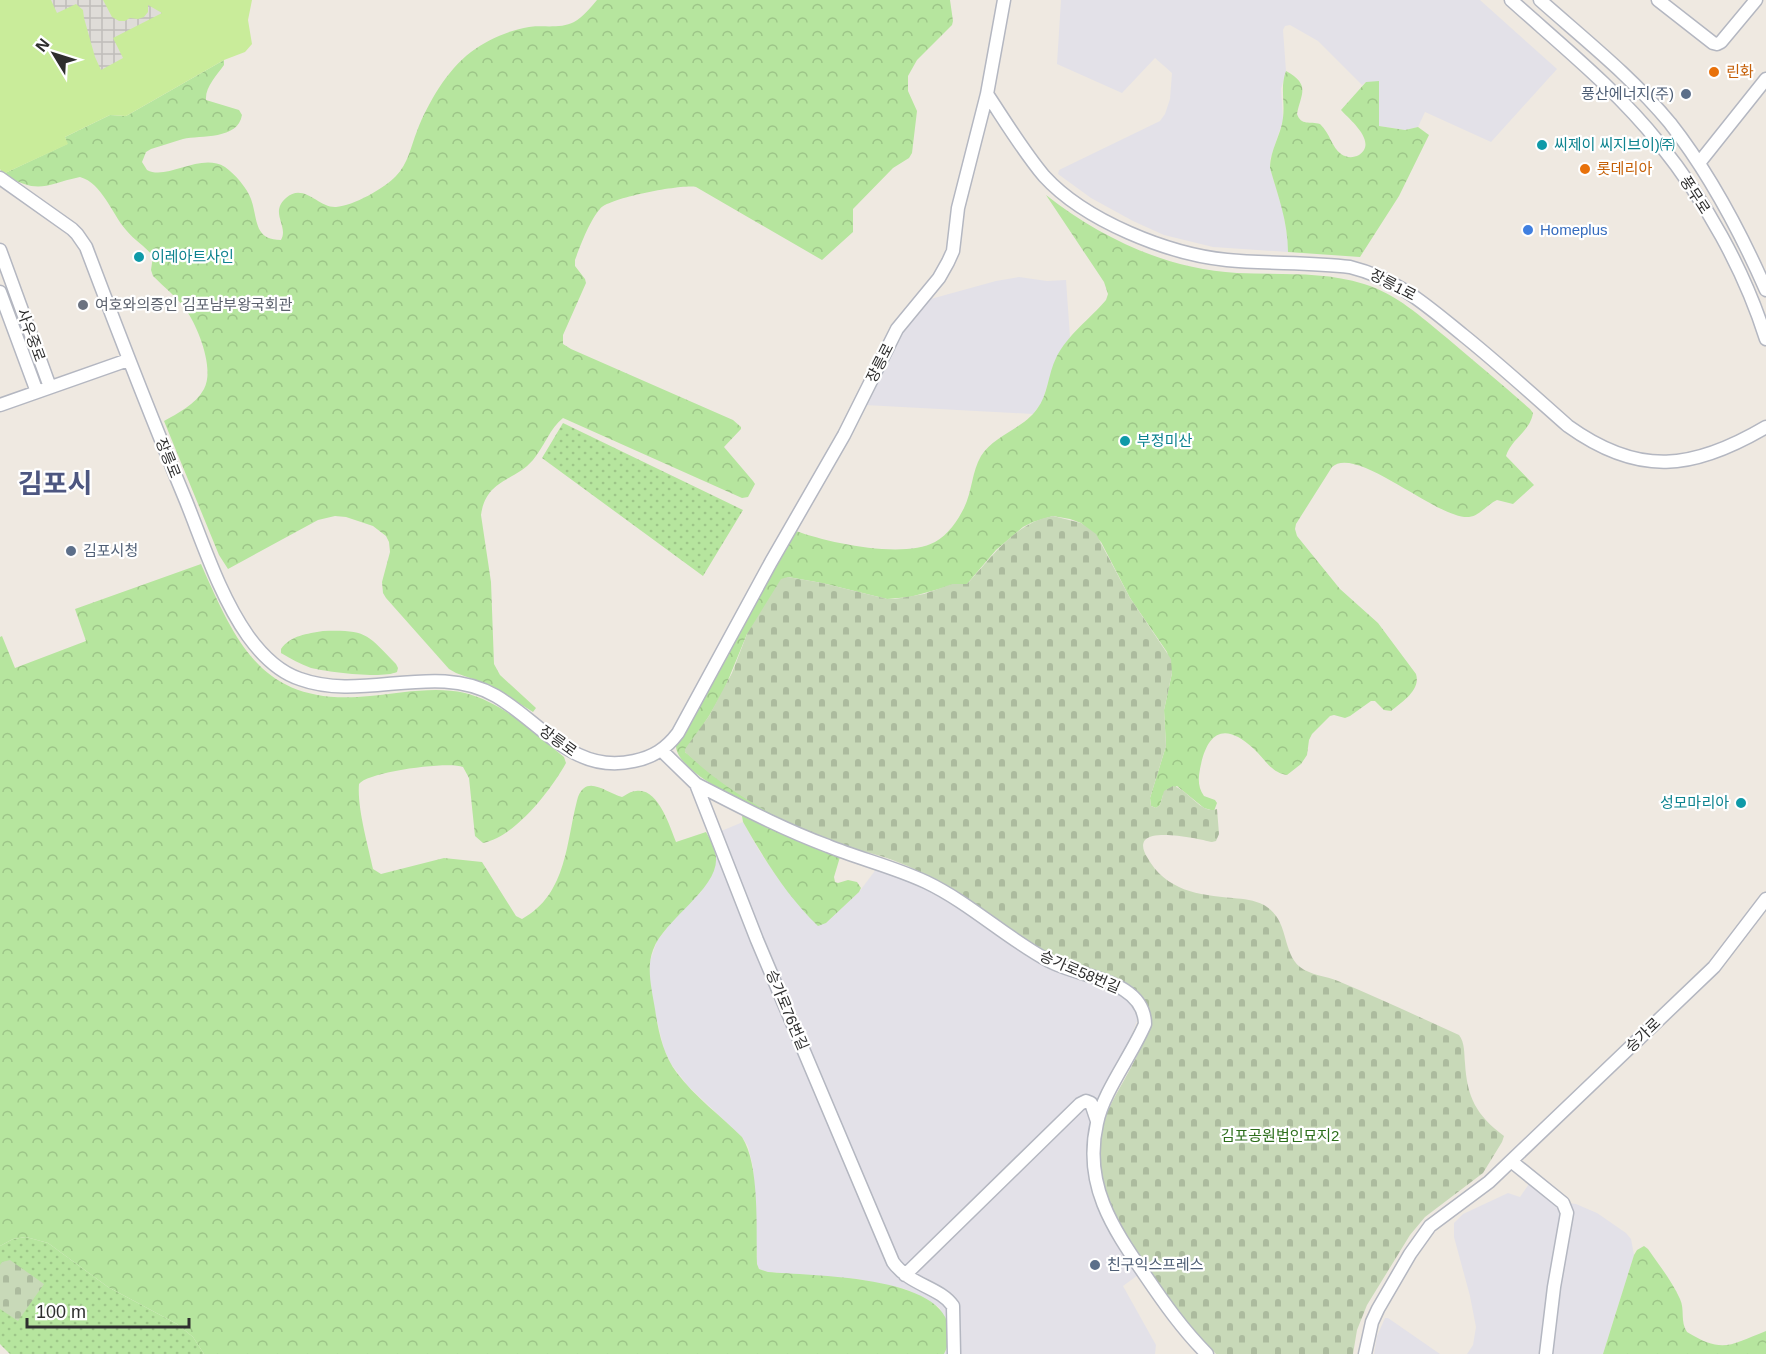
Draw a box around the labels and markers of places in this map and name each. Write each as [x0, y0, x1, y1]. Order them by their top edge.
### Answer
place label: 린화 [1726, 63, 1754, 80]
marker: 린화 [1707, 65, 1721, 79]
place label: 풍산에너지(주) [1581, 85, 1674, 102]
marker: 풍산에너지(주) [1679, 87, 1693, 101]
place label: 씨제이 씨지브이)㈜ [1554, 136, 1675, 153]
marker: 씨제이 씨지브이)㈜ [1535, 138, 1549, 152]
place label: 롯데리아 [1597, 160, 1652, 177]
marker: 롯데리아 [1578, 162, 1592, 176]
place label: Homeplus [1540, 221, 1608, 238]
marker: Homeplus [1521, 223, 1535, 237]
place label: 이레아트사인 [151, 248, 234, 265]
marker: 이레아트사인 [132, 250, 146, 264]
place label: 여호와의증인 김포남부왕국회관 [95, 296, 293, 313]
marker: 여호와의증인 김포남부왕국회관 [76, 298, 90, 312]
place label: 부정미산 [1137, 432, 1192, 449]
marker: 부정미산 [1118, 434, 1132, 448]
place label: 김포시청 [83, 542, 138, 559]
marker: 김포시청 [64, 544, 78, 558]
place label: 성모마리아 [1660, 794, 1729, 811]
marker: 성모마리아 [1734, 796, 1748, 810]
place label: 친구익스프레스 [1107, 1256, 1204, 1273]
marker: 친구익스프레스 [1088, 1258, 1102, 1272]

